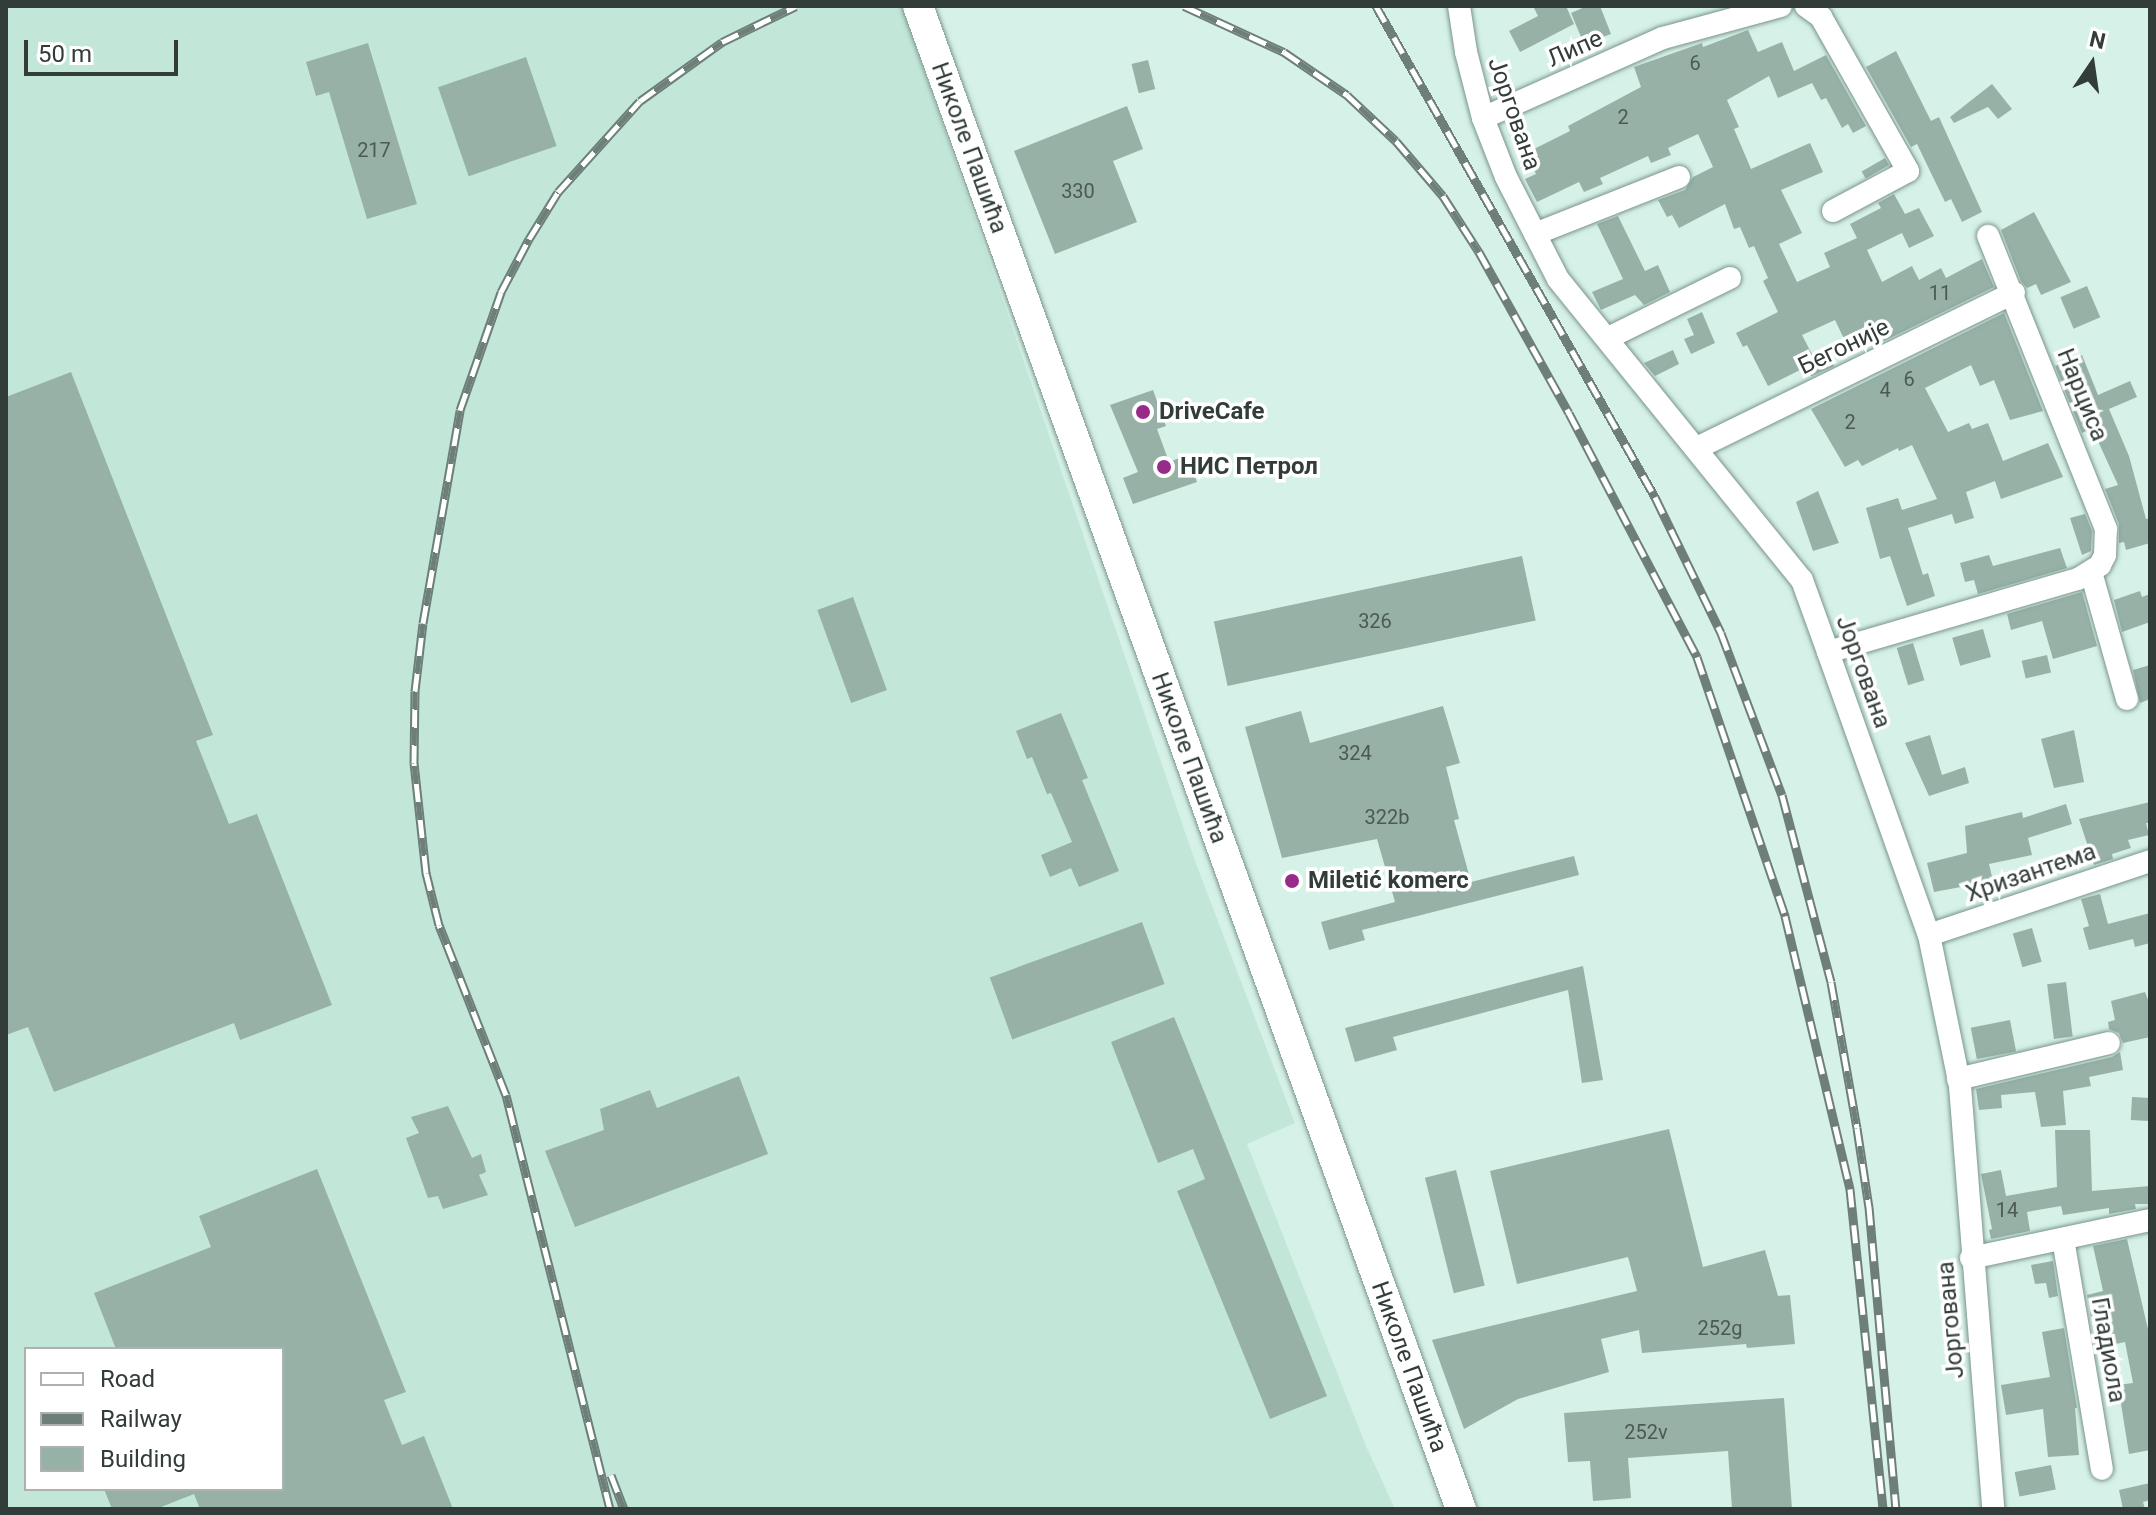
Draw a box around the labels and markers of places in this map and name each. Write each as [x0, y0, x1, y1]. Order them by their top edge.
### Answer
place label: DriveCafe [1159, 398, 1265, 426]
marker: DriveCafe [1134, 403, 1152, 421]
place label: НИС Петрол [1180, 453, 1318, 481]
marker: НИС Петрол [1155, 458, 1173, 476]
place label: Miletić komerc [1308, 867, 1469, 895]
marker: Miletić komerc [1283, 872, 1301, 890]

